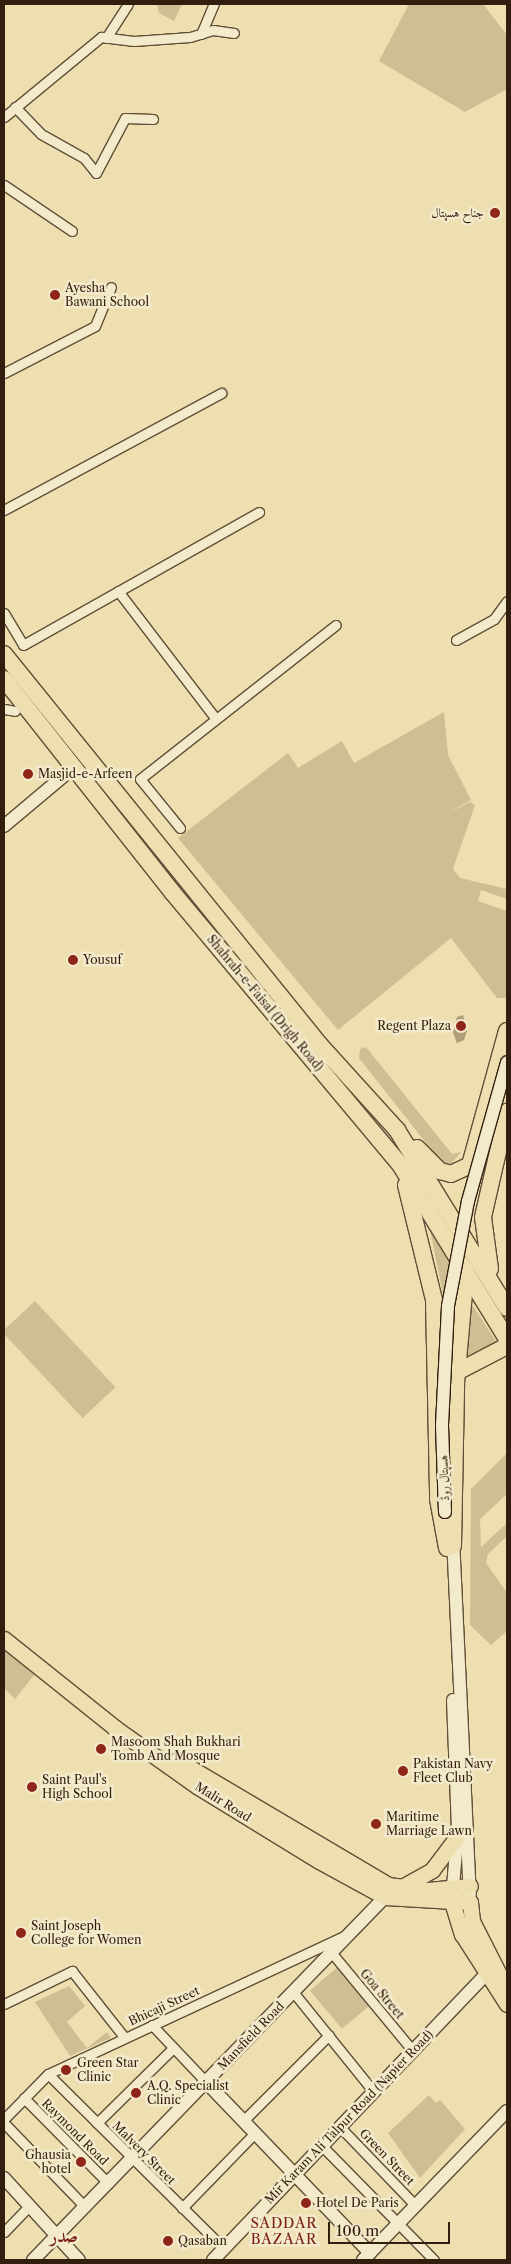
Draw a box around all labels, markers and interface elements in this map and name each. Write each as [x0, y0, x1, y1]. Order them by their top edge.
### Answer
place label: جناح ہسپتال [431, 206, 484, 220]
marker: جناح ہسپتال [488, 206, 502, 220]
place label: Ayesha Bawani School [65, 281, 149, 309]
marker: Ayesha Bawani School [49, 289, 61, 301]
place label: Masjid-e-Arfeen [38, 767, 132, 781]
marker: Masjid-e-Arfeen [22, 768, 34, 780]
street label: Shahrah-e-Faisal (Drigh Road) [204, 932, 326, 1074]
place label: Yousuf [83, 953, 122, 967]
marker: Yousuf [67, 954, 79, 966]
place label: Regent Plaza [377, 1019, 451, 1033]
marker: Regent Plaza [455, 1020, 467, 1032]
street label: ہسپتال روڈ [436, 1455, 452, 1501]
place label: Masoom Shah Bukhari Tomb And Mosque [111, 1735, 241, 1763]
marker: Masoom Shah Bukhari Tomb And Mosque [95, 1743, 107, 1755]
place label: Pakistan Navy Fleet Club [413, 1757, 493, 1785]
marker: Pakistan Navy Fleet Club [397, 1765, 409, 1777]
place label: Saint Paul's High School [42, 1773, 112, 1801]
street label: Malir Road [192, 1779, 254, 1825]
marker: Saint Paul's High School [26, 1781, 38, 1793]
place label: Maritime Marriage Lawn [386, 1810, 472, 1838]
marker: Maritime Marriage Lawn [370, 1818, 382, 1830]
place label: Saint Joseph College for Women [31, 1919, 142, 1947]
marker: Saint Joseph College for Women [15, 1927, 27, 1939]
street label: Goa Street [357, 1966, 407, 2022]
street label: Bhicaji Street [126, 1983, 202, 2029]
street label: Mansfield Road [215, 1999, 287, 2073]
street label: Mir Karam Ali Talpur Road (Napier Road) [261, 2027, 437, 2207]
place label: Green Star Clinic [77, 2056, 139, 2084]
marker: Green Star Clinic [59, 2063, 73, 2077]
place label: A.Q. Specialist Clinic [147, 2079, 229, 2107]
marker: A.Q. Specialist Clinic [129, 2086, 143, 2100]
street label: Raymond Road [39, 2096, 111, 2168]
street label: Malvery Street [109, 2118, 179, 2188]
street label: Green Street [357, 2126, 417, 2188]
place label: Ghausia hotel [25, 2148, 71, 2176]
marker: Ghausia hotel [75, 2156, 87, 2168]
place label: Hotel De Paris [316, 2196, 399, 2210]
marker: Hotel De Paris [300, 2197, 312, 2209]
scale bar [331, 2212, 454, 2244]
district label: SADDAR BAZAAR [250, 2215, 318, 2248]
text: 100 m [336, 2221, 379, 2240]
district label: صدر [50, 2225, 78, 2247]
place label: Qasaban [178, 2234, 227, 2248]
marker: Qasaban [162, 2235, 174, 2247]

